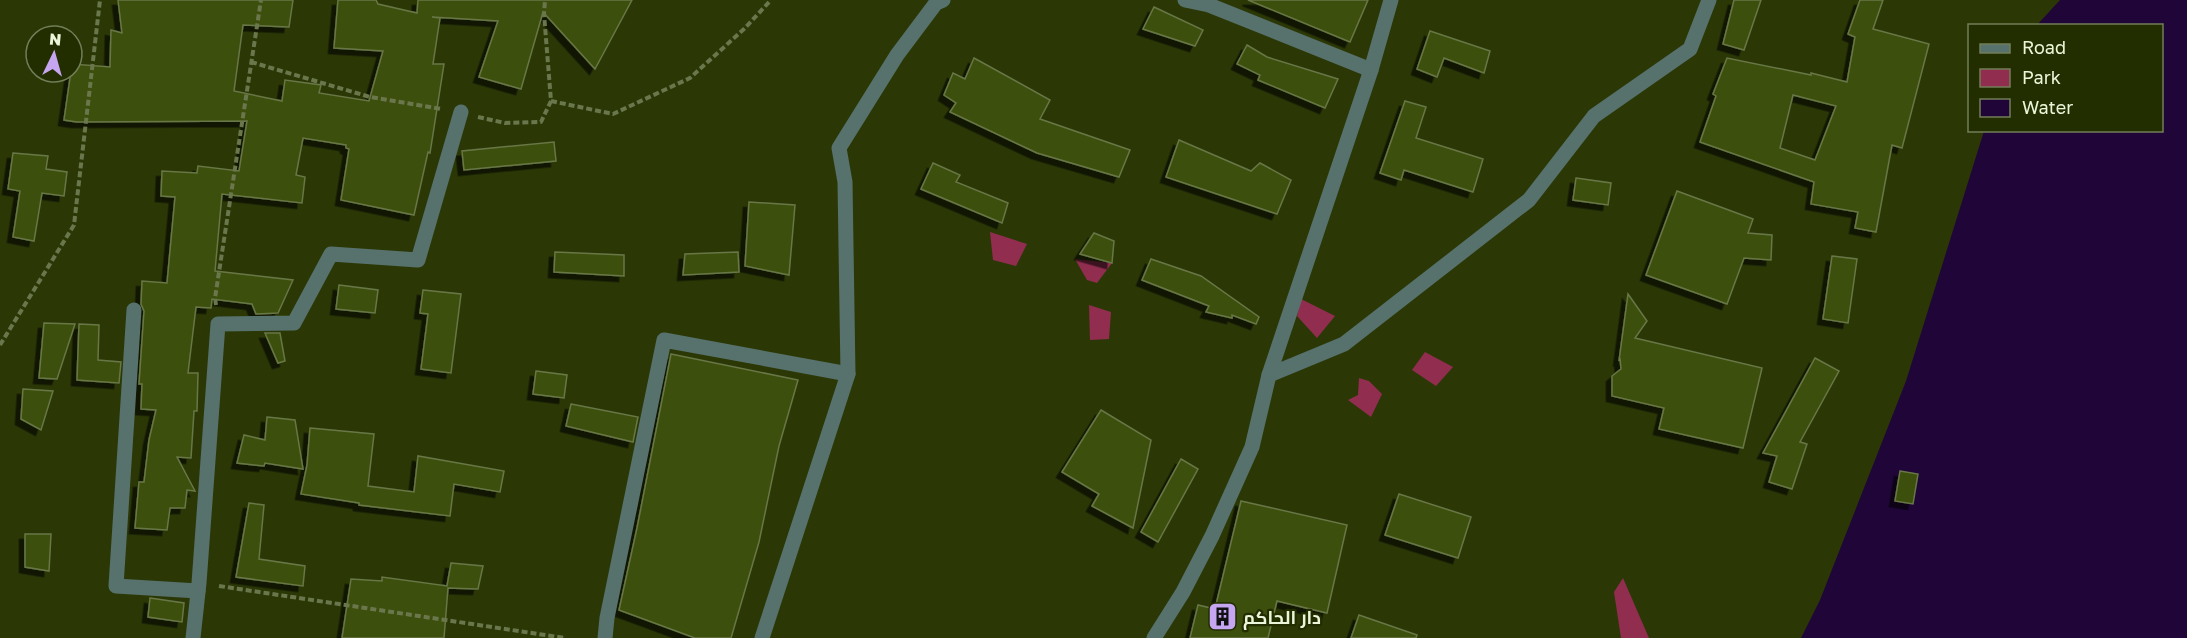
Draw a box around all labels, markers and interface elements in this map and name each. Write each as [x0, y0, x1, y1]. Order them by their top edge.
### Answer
north arrow [24, 24, 84, 84]
legend [1968, 24, 2163, 132]
text: N [48, 29, 62, 50]
text: Road [2022, 36, 2066, 58]
text: Park [2022, 66, 2061, 88]
text: Water [2022, 96, 2073, 118]
building icon: دار الحاكم [1206, 601, 1238, 633]
place label: دار الحاكم [1243, 606, 1321, 630]

